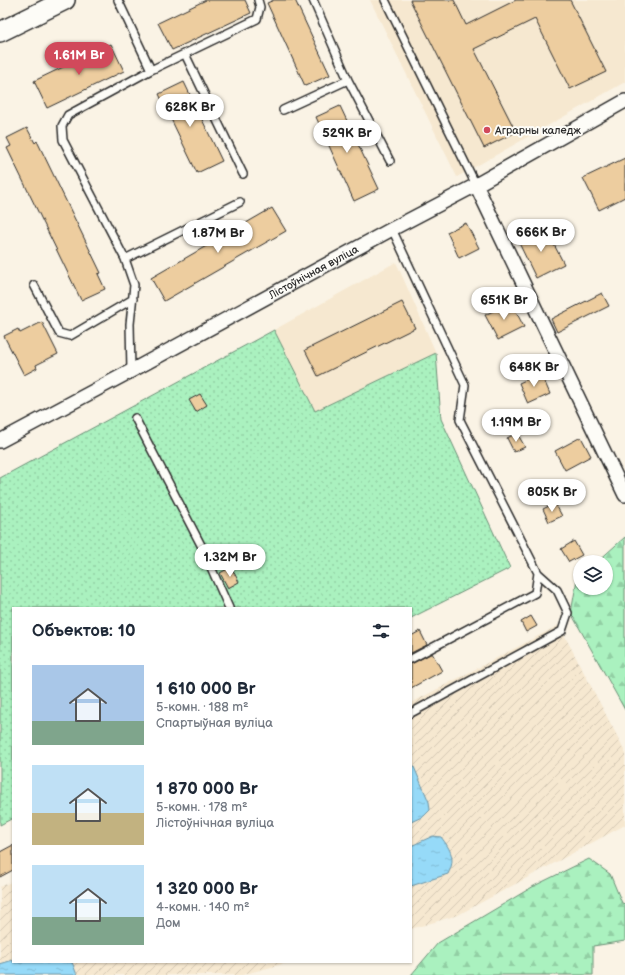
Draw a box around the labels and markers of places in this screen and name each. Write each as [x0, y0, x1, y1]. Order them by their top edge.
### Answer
pin: 1.61M Br [38, 42, 120, 76]
pin: 628K Br [153, 94, 227, 128]
pin: 529K Br [310, 120, 384, 154]
place label: Аграрны каледж [494, 124, 581, 137]
marker: Аграрны каледж [482, 125, 492, 135]
pin: 666K Br [504, 219, 578, 253]
pin: 1.87M Br [177, 220, 259, 254]
pin: 651K Br [467, 287, 541, 321]
pin: 648K Br [497, 354, 571, 388]
pin: 1.19M Br [475, 409, 557, 443]
pin: 805K Br [515, 479, 589, 513]
pin: 1.32M Br [189, 544, 271, 578]

